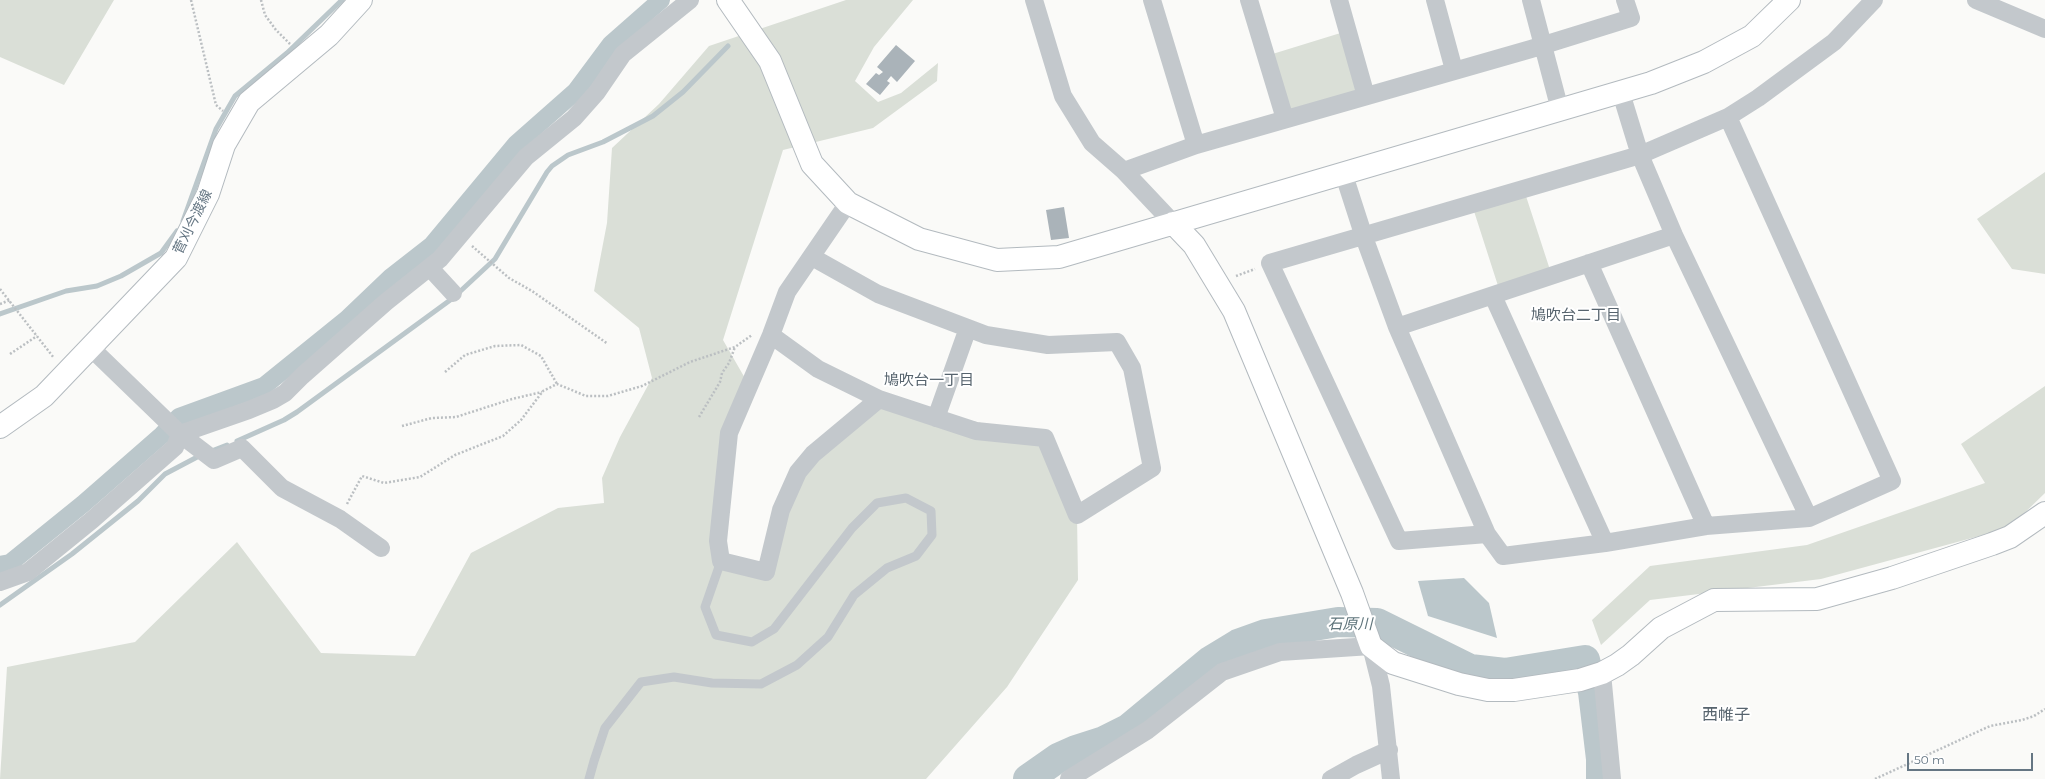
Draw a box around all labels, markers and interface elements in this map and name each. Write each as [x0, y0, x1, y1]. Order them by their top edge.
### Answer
street label: 菅刈今渡線 [170, 187, 216, 257]
district label: 鳩吹台二丁目 [1531, 307, 1621, 325]
district label: 鳩吹台一丁目 [884, 372, 974, 390]
water label: 石原川 [1328, 616, 1372, 634]
district label: 西帷子 [1702, 705, 1750, 725]
scale bar [1909, 745, 2035, 771]
text: 50 m [1914, 752, 1945, 767]

